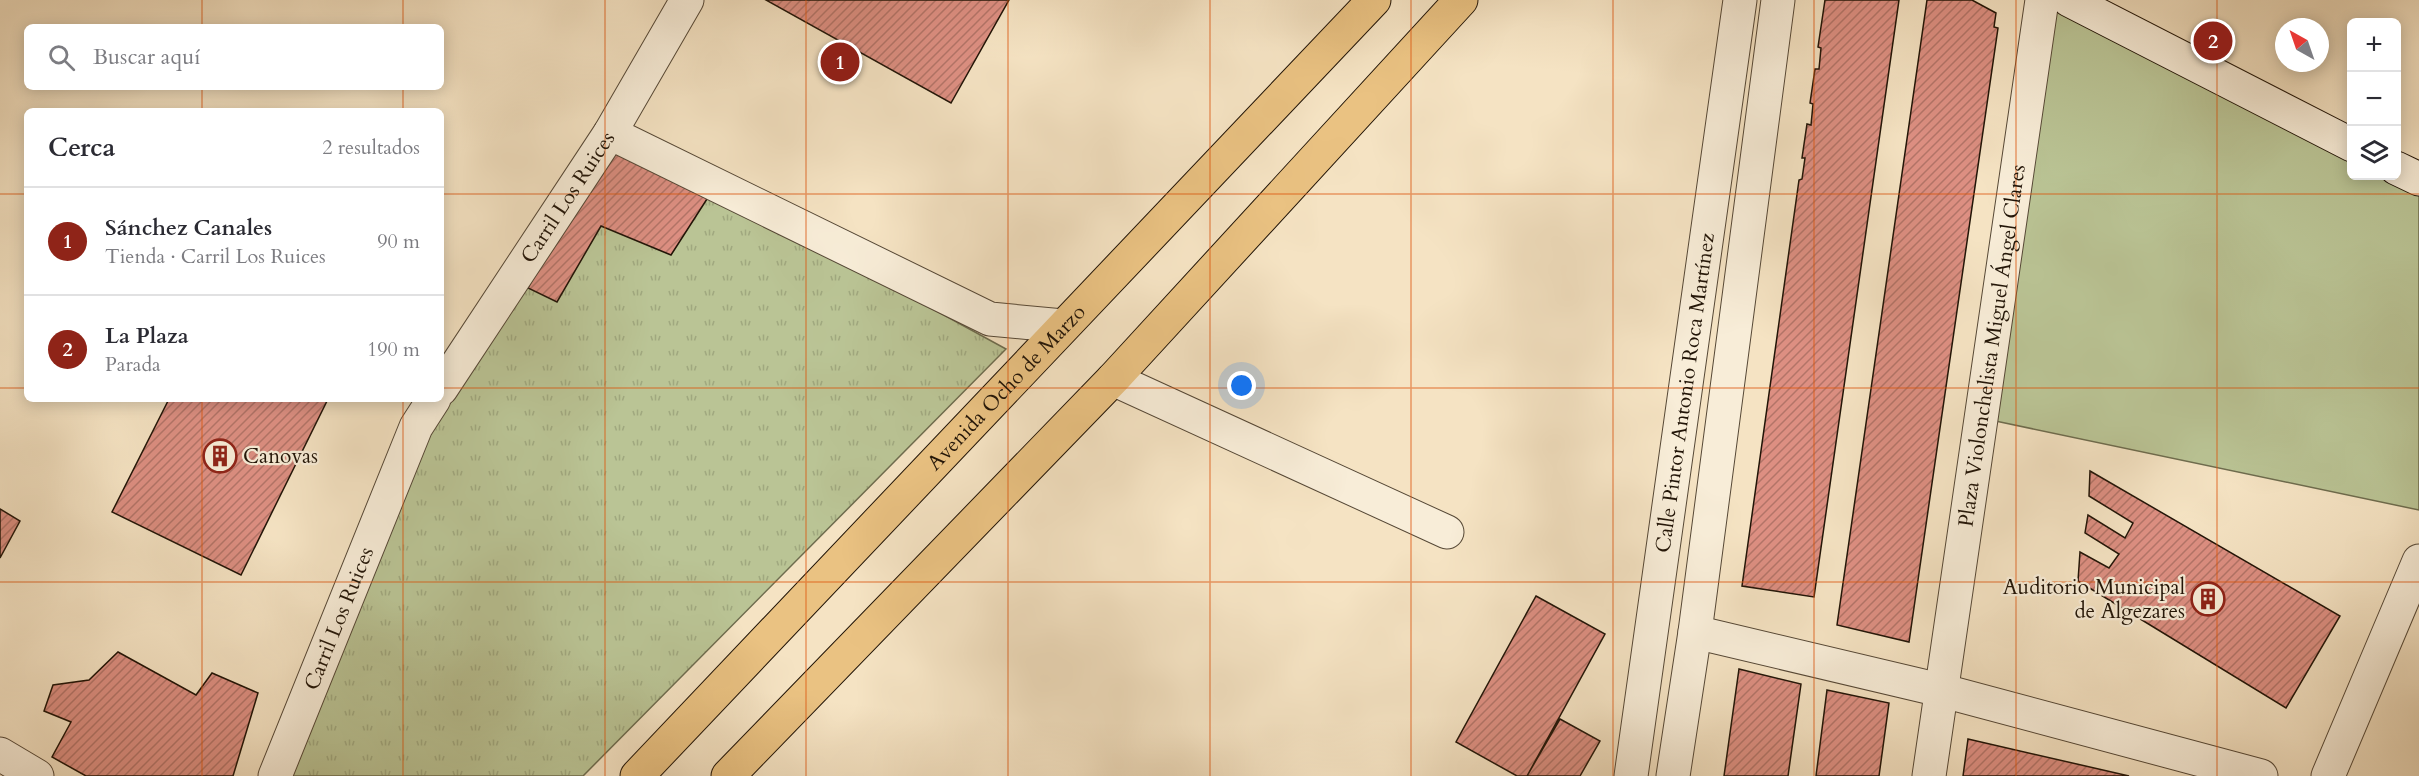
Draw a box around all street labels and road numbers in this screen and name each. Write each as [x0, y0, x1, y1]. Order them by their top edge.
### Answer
street label: Carril Los Ruices [514, 126, 622, 269]
street label: Plaza Violonchelista Miguel Ángel Clares [1951, 162, 2032, 529]
street label: Calle Pintor Antonio Roca Martínez [1648, 230, 1722, 554]
street label: Avenida Ocho de Marzo [920, 298, 1092, 477]
street label: Carril Los Ruices [297, 542, 381, 694]

